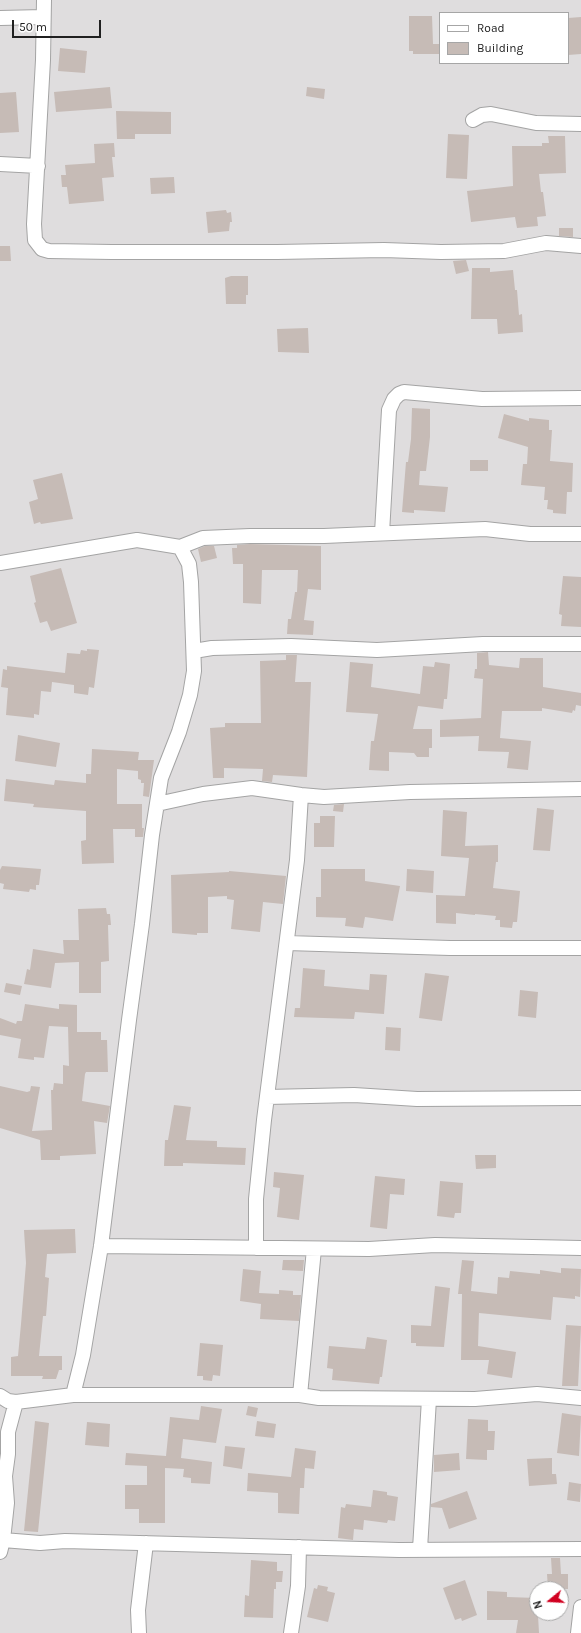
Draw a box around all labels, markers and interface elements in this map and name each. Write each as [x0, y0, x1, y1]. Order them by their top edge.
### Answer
scale bar [14, 12, 103, 38]
legend [439, 12, 569, 64]
text: 50 m [19, 20, 47, 34]
text: Road [477, 21, 505, 35]
text: Building [477, 41, 523, 55]
north arrow [529, 1581, 569, 1621]
text: N [531, 1599, 545, 1610]

